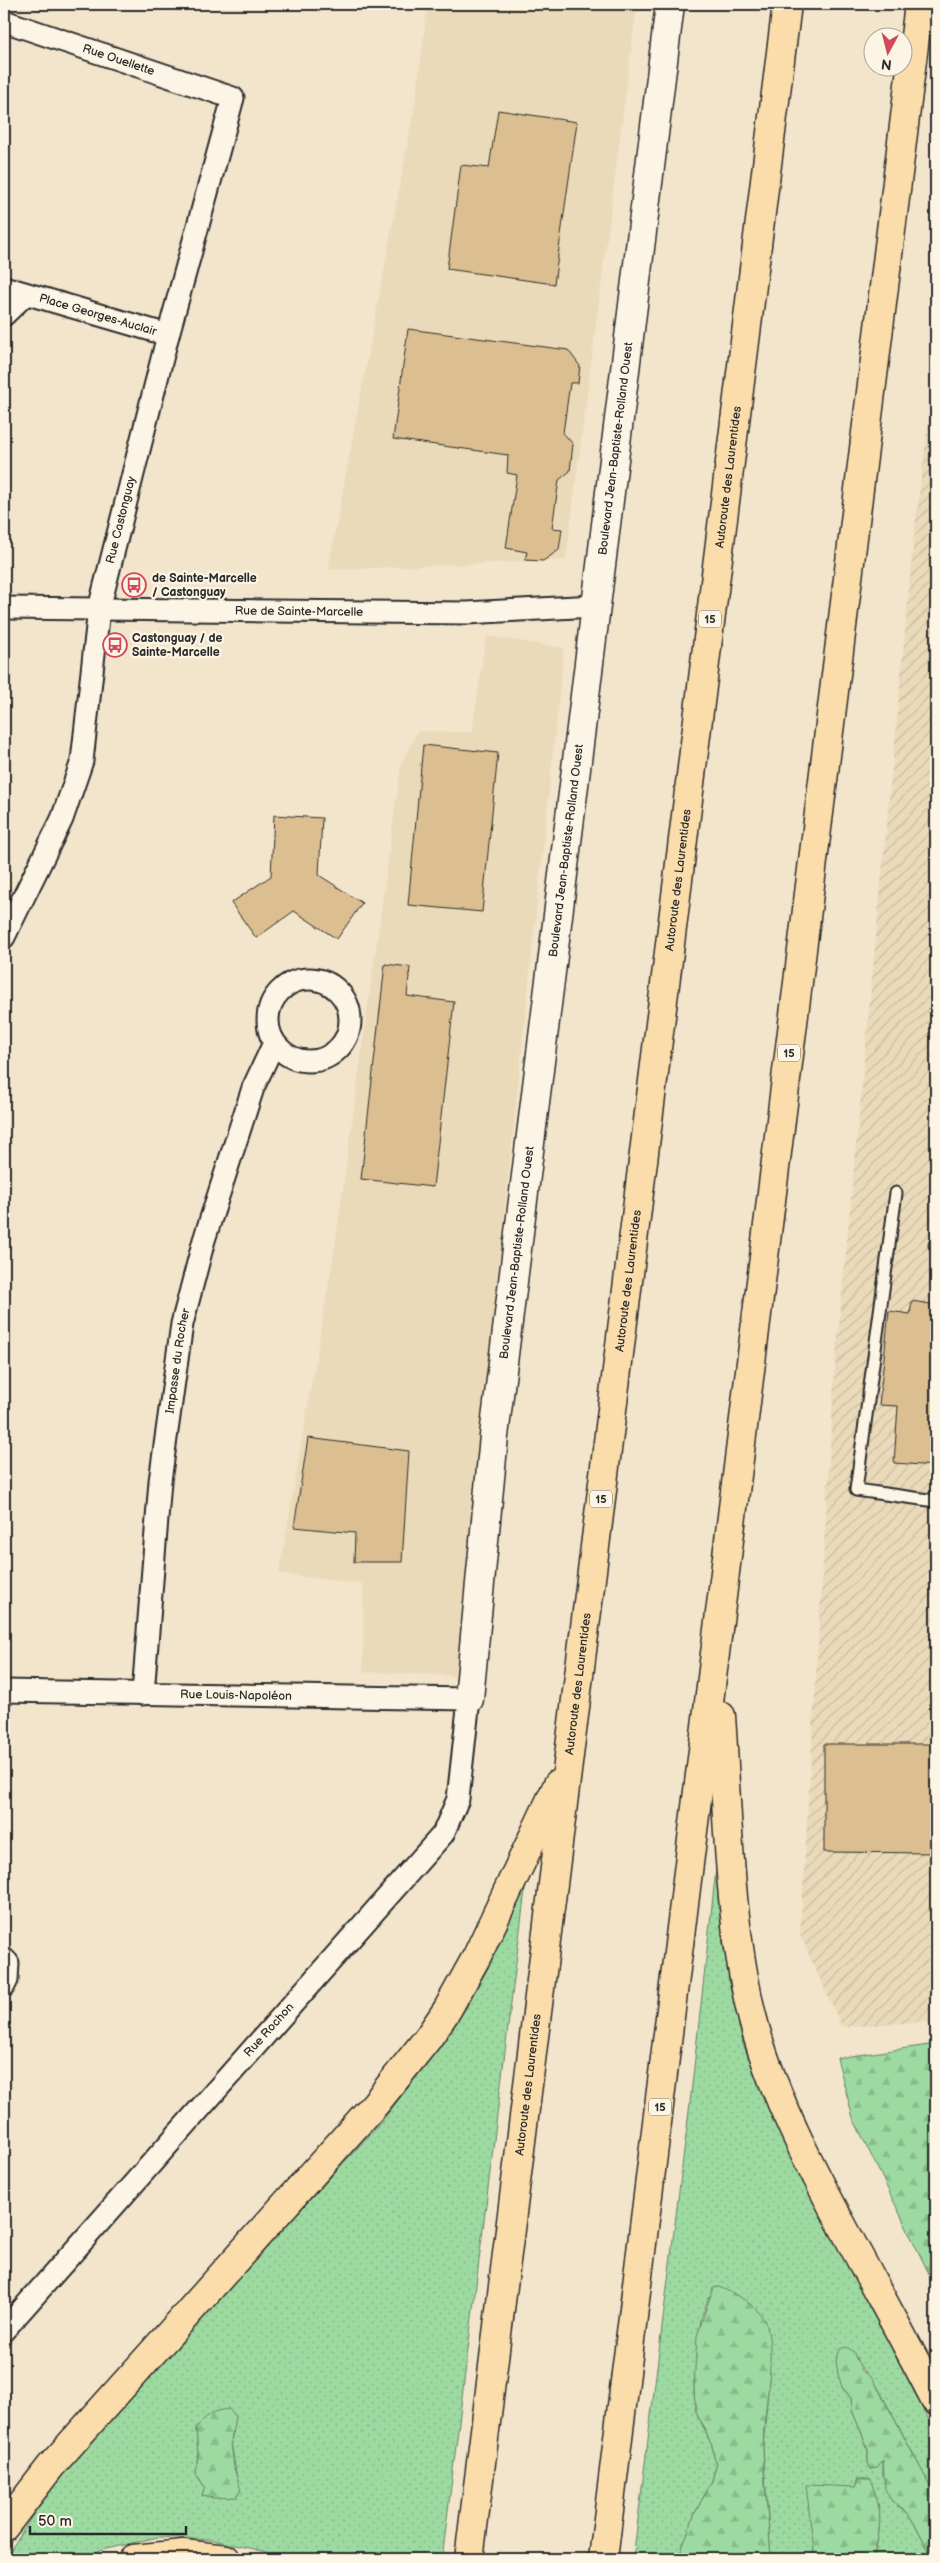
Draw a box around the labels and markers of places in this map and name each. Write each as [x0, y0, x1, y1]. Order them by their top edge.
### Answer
place label: de Sainte-Marcelle / Castonguay [152, 571, 257, 600]
bus stop icon: de Sainte-Marcelle / Castonguay [121, 572, 147, 598]
place label: Castonguay / de Sainte-Marcelle [132, 631, 222, 660]
bus stop icon: Castonguay / de Sainte-Marcelle [102, 632, 128, 658]

